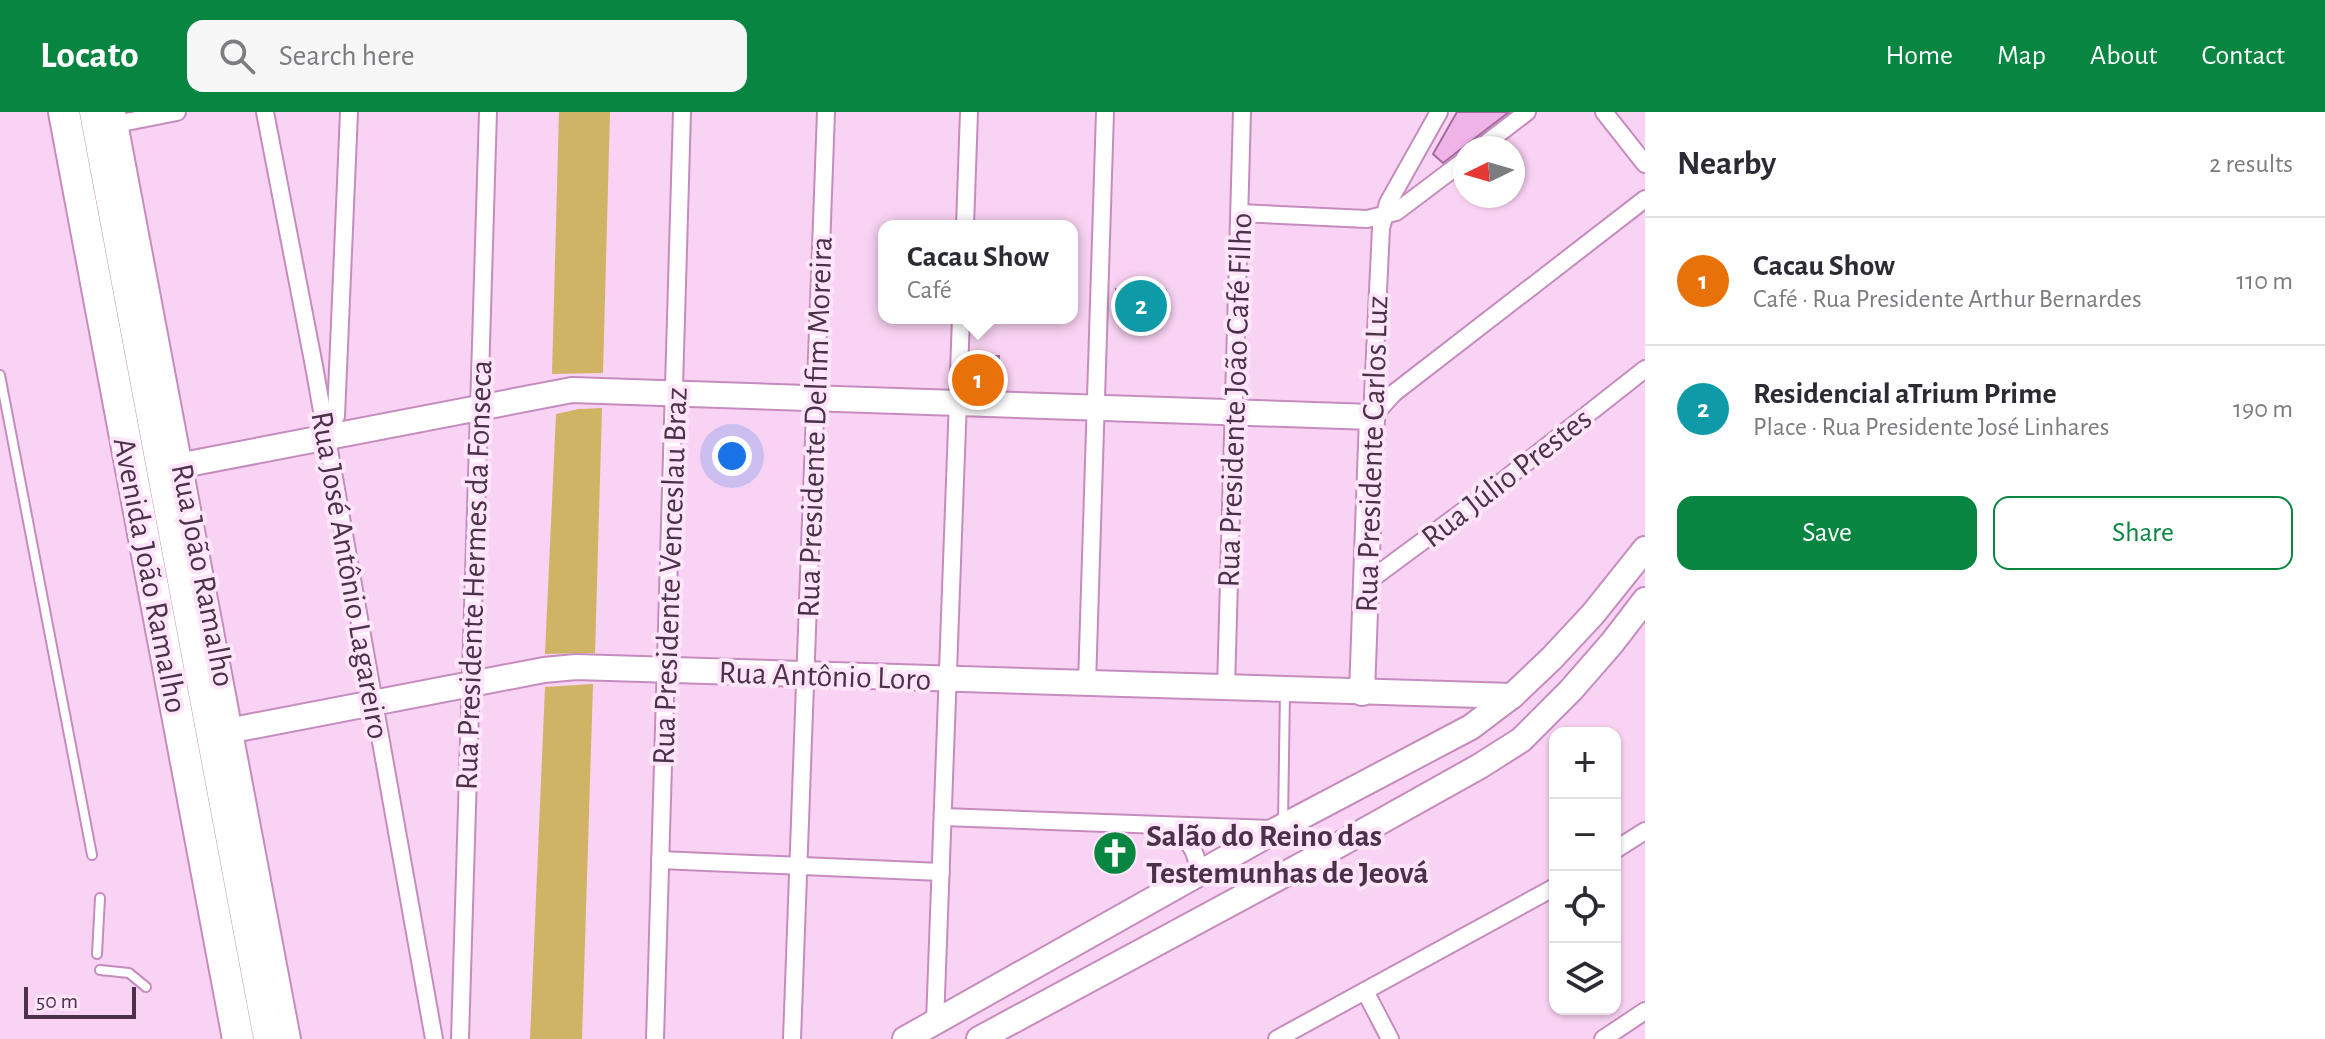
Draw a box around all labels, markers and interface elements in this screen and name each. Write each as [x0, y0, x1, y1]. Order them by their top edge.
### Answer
search box [187, 20, 747, 92]
icon: search [215, 34, 259, 78]
text: Locato [40, 37, 139, 75]
text: Search here [279, 41, 414, 71]
text: Home [1886, 42, 1953, 70]
text: Map [1997, 42, 2046, 70]
text: About [2090, 42, 2158, 70]
text: Contact [2202, 42, 2285, 70]
north arrow [1453, 136, 1525, 208]
text: Nearby [1677, 147, 1776, 181]
text: 2 results [2209, 151, 2293, 177]
street label: Rua Presidente João Café Filho [1212, 212, 1258, 588]
popup [878, 220, 1078, 324]
street label: Rua Presidente Delfim Moreira [792, 236, 838, 618]
text: Cacau Show [907, 242, 1049, 272]
text: Cacau Show [1753, 251, 1895, 281]
text: 1 [1698, 268, 1708, 294]
text: 110 m [2236, 268, 2293, 294]
pin: 2 [1115, 276, 1167, 336]
text: Café [907, 277, 952, 303]
text: Café · Rua Presidente Arthur Bernardes [1753, 286, 2142, 312]
street label: Rua Presidente Carlos Luz [1350, 295, 1394, 613]
pin: 1 [952, 350, 1004, 410]
street label: Rua Presidente Hermes da Fonseca [450, 359, 498, 791]
text: Residencial aTrium Prime [1753, 379, 2057, 409]
street label: Rua Presidente Venceslau Braz [647, 387, 693, 765]
text: 2 [1697, 396, 1709, 422]
text: 190 m [2233, 396, 2293, 422]
street label: Rua Júlio Prestes [1416, 402, 1597, 554]
street label: Rua José Antônio Lagareiro [305, 409, 395, 741]
text: Place · Rua Presidente José Linhares [1753, 414, 2109, 440]
street label: Avenida João Ramalho [108, 435, 192, 715]
your location [712, 436, 752, 476]
street label: Rua João Ramalho [166, 461, 240, 689]
button: Save [1677, 496, 1977, 570]
button: Share [1993, 496, 2293, 570]
street label: Rua Antônio Loro [718, 656, 932, 696]
map controls [1549, 727, 1621, 1015]
button: + [1549, 727, 1621, 799]
button: − [1549, 799, 1621, 871]
place label: Salão do Reino das Testemunhas de Jeová [1146, 820, 1429, 889]
church icon: Salão do Reino das Testemunhas de Jeová [1091, 829, 1139, 877]
button: locate [1549, 871, 1621, 943]
button: layers [1549, 943, 1621, 1015]
scale bar [24, 983, 136, 1019]
text: 50 m [36, 990, 78, 1012]

